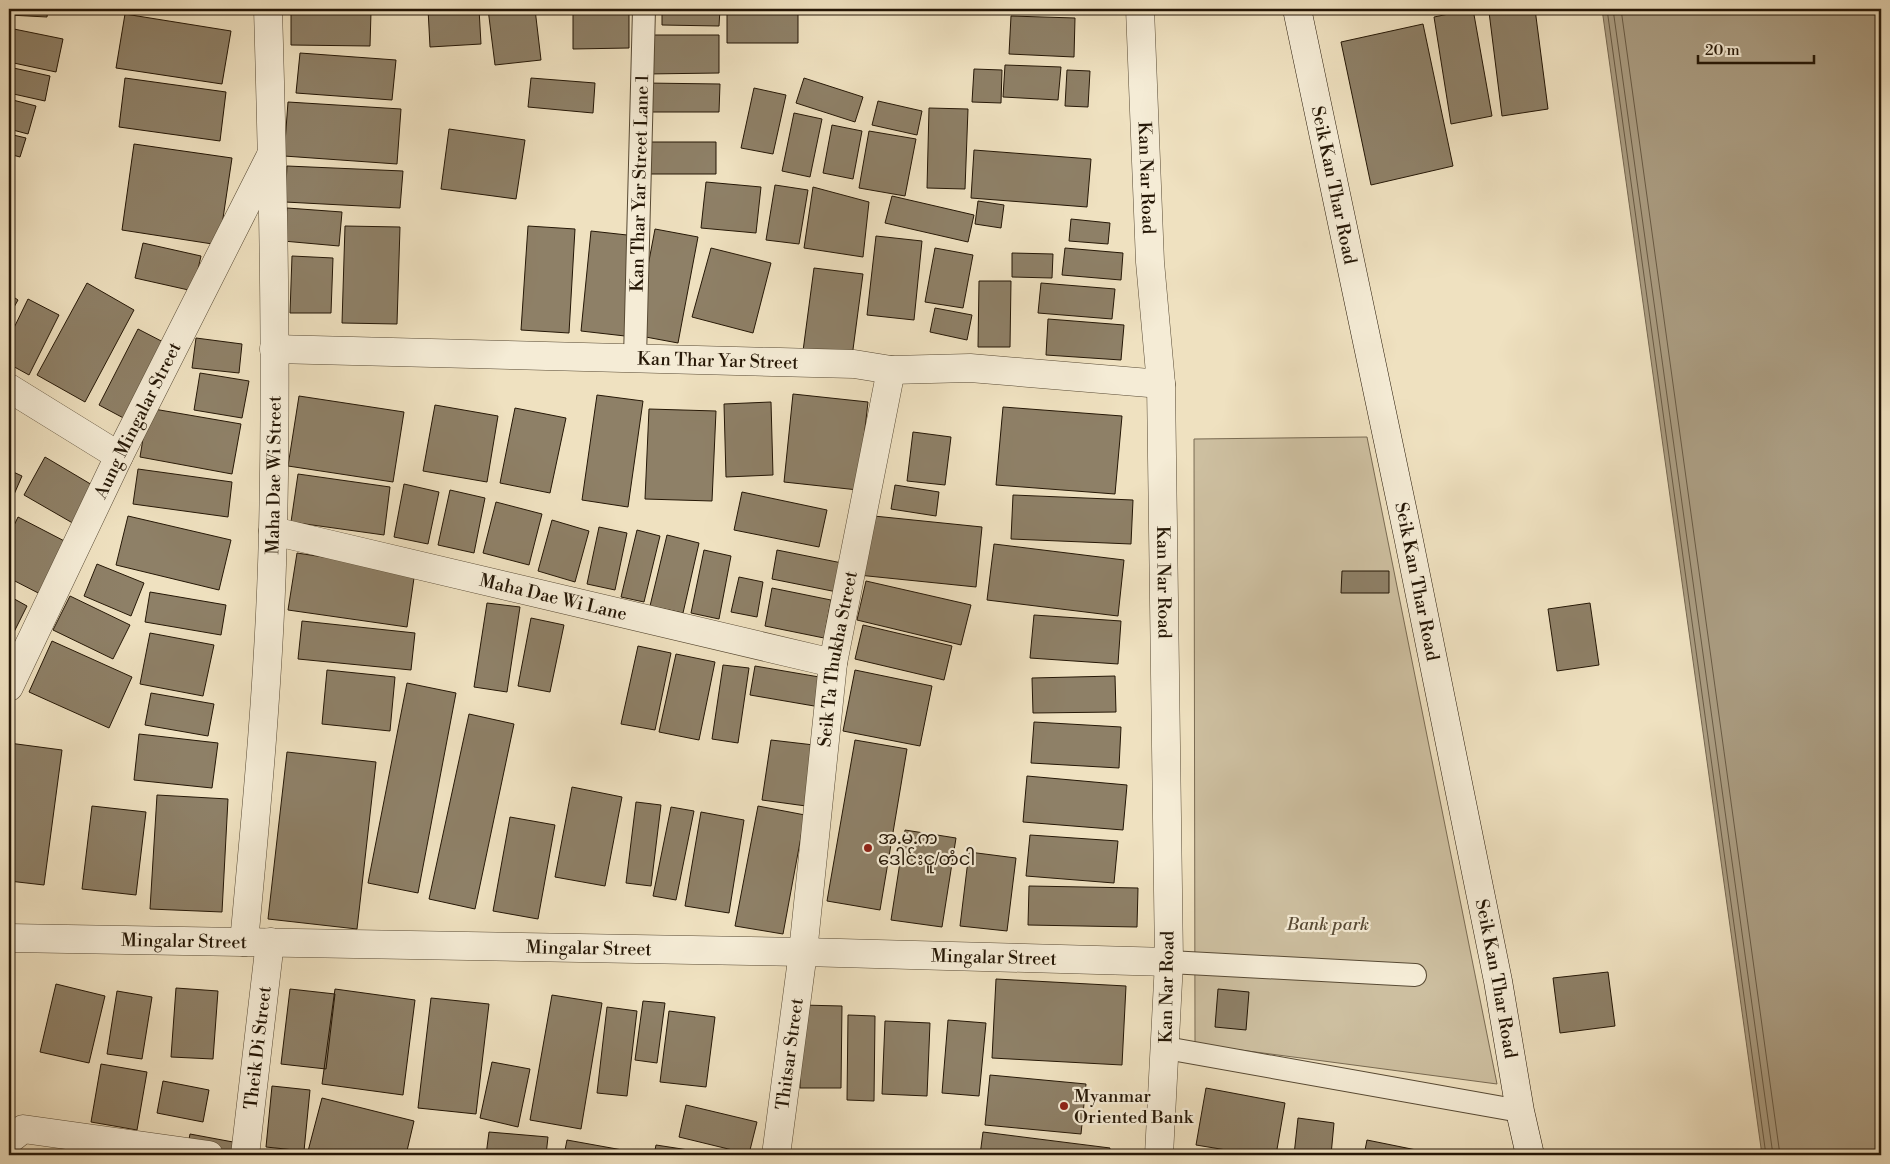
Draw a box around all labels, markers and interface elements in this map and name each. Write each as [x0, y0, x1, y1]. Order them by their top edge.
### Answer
scale bar [1698, 32, 1814, 64]
text: 20 m [1705, 41, 1740, 60]
street label: Kan Thar Yar Street Lane 1 [625, 74, 654, 292]
street label: Seik Kan Thar Road [1306, 104, 1362, 267]
street label: Kan Nar Road [1133, 121, 1160, 235]
street label: Aung Mingalar Street [88, 338, 186, 503]
street label: Kan Thar Yar Street [637, 347, 800, 374]
street label: Maha Dae Wi Street [261, 395, 286, 555]
street label: Seik Kan Thar Road [1390, 500, 1445, 664]
street label: Kan Nar Road [1151, 526, 1176, 640]
street label: Seik Ta Thukha Street [813, 568, 863, 748]
street label: Maha Dae Wi Lane [477, 569, 629, 626]
place label: အ.မ.က ဒေါင်းငူ/တံငါ [878, 827, 975, 874]
marker: အ.မ.က ဒေါင်းငူ/တံငါ [862, 842, 874, 854]
street label: Seik Kan Thar Road [1470, 897, 1523, 1061]
park label: Bank park [1286, 913, 1369, 936]
street label: Mingalar Street [121, 928, 248, 954]
street label: Kan Nar Road [1155, 930, 1179, 1044]
street label: Mingalar Street [526, 936, 653, 961]
street label: Mingalar Street [931, 944, 1058, 970]
street label: Theik Di Street [239, 984, 276, 1111]
street label: Thitsar Street [771, 996, 808, 1111]
place label: Myanmar Oriented Bank [1074, 1085, 1195, 1129]
marker: Myanmar Oriented Bank [1058, 1100, 1070, 1112]

